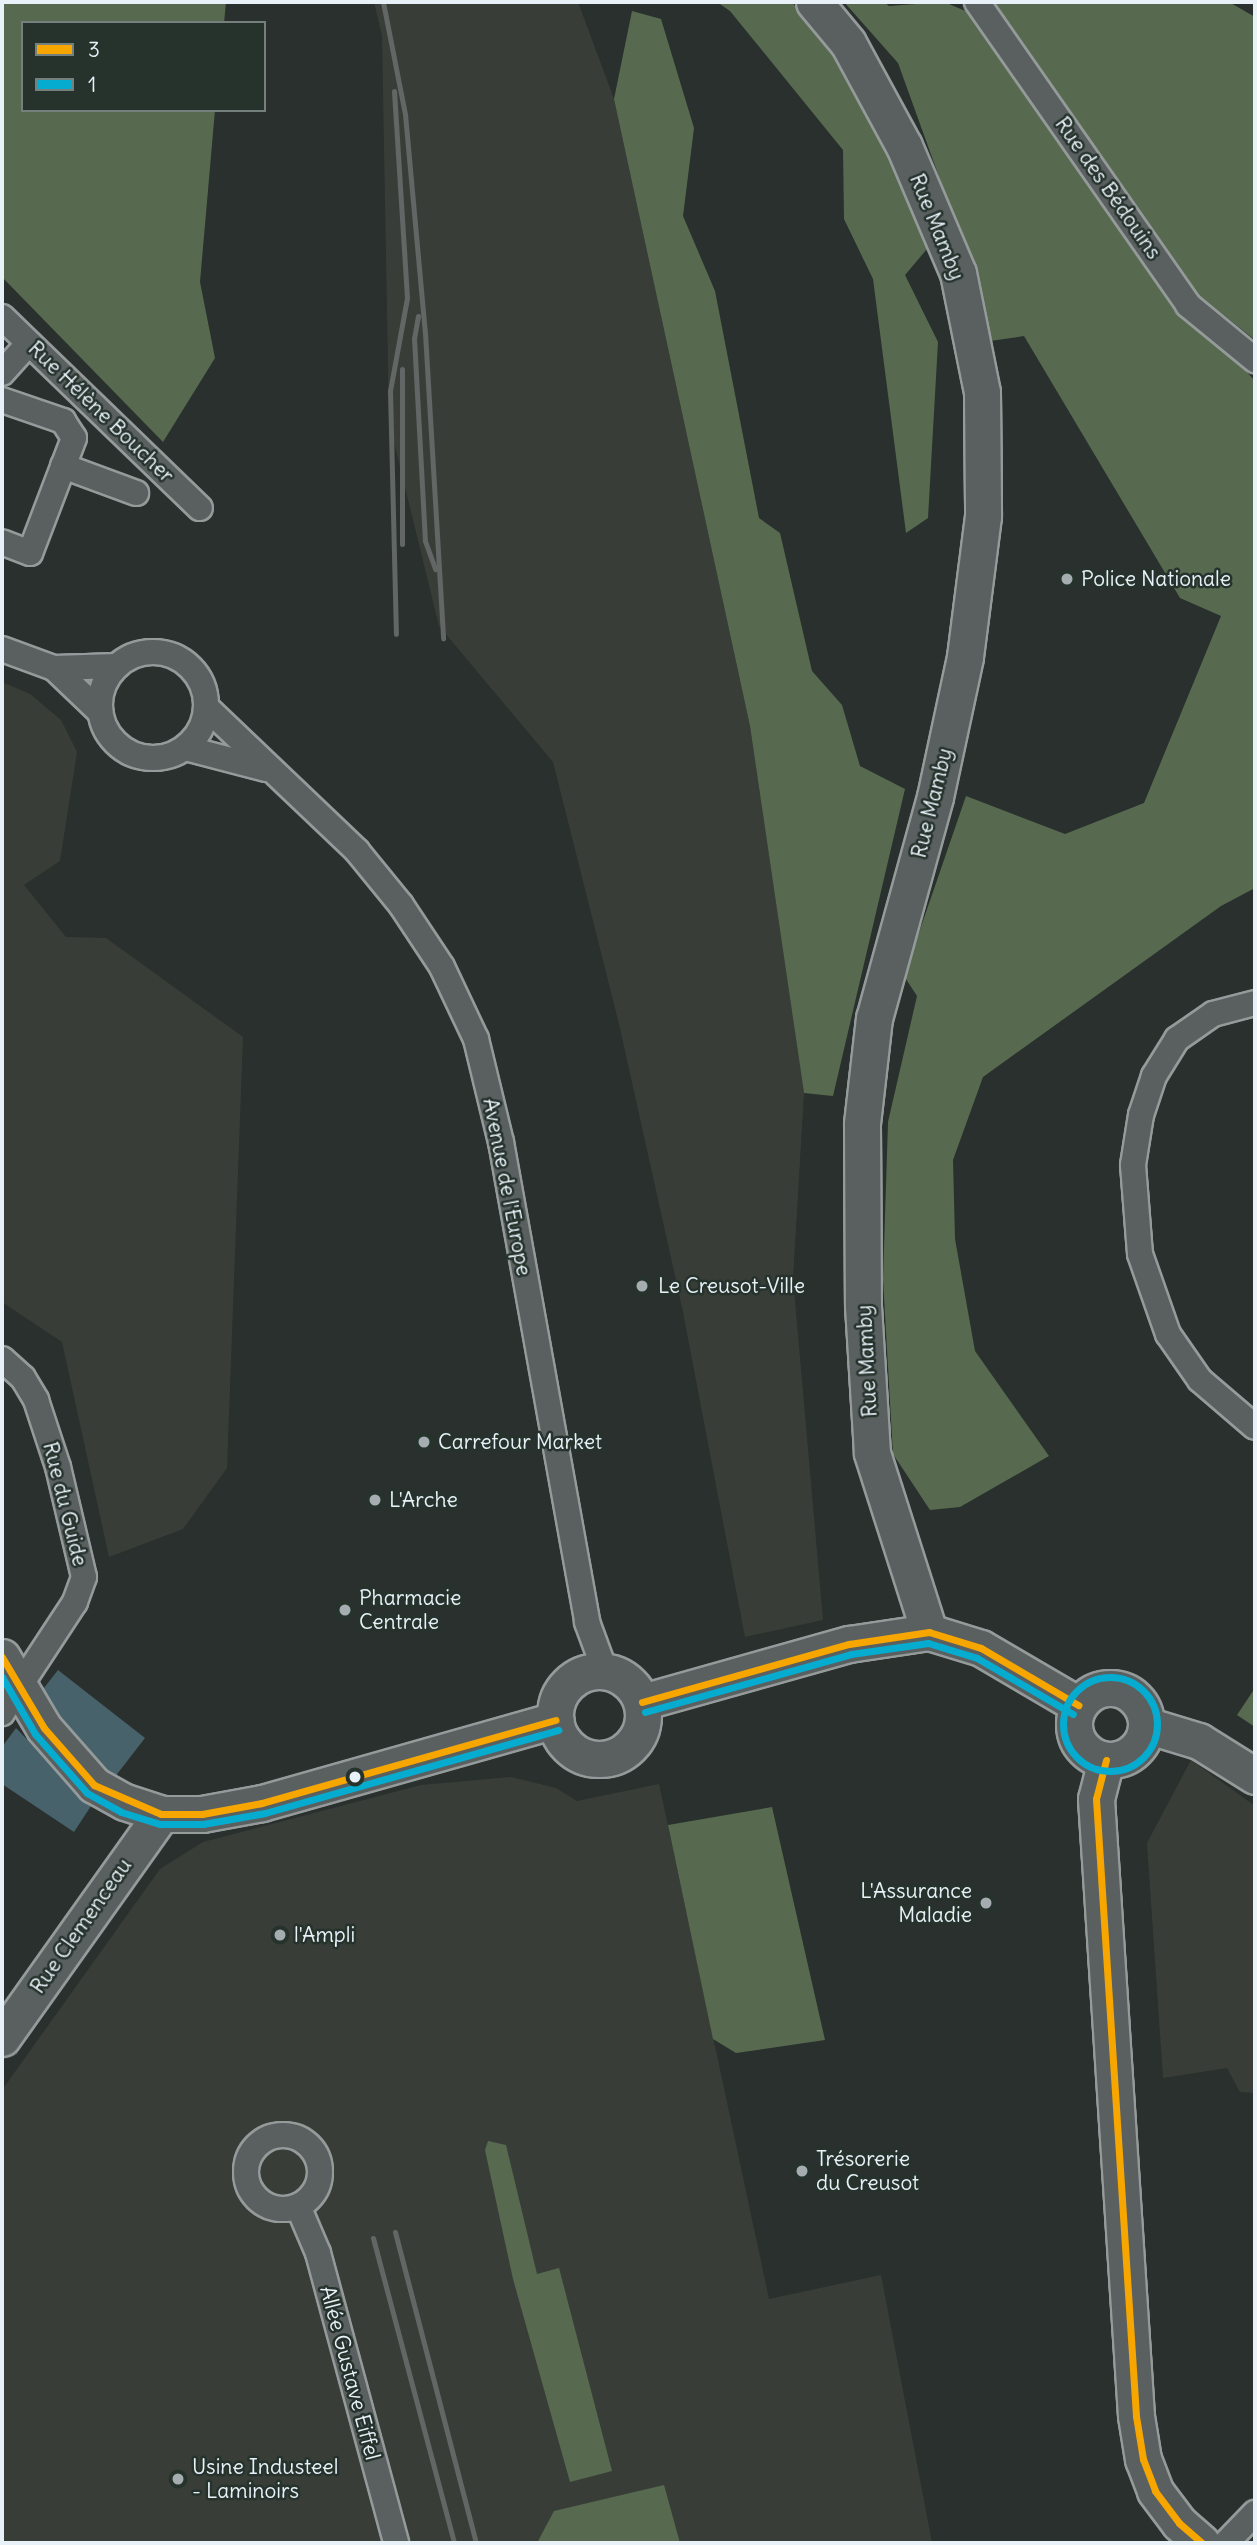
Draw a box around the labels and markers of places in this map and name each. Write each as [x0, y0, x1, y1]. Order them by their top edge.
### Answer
place label: Police Nationale [1081, 566, 1231, 592]
marker: Police Nationale [1059, 571, 1075, 587]
place label: Le Creusot-Ville [658, 1273, 805, 1299]
marker: Le Creusot-Ville [632, 1276, 652, 1296]
place label: Carrefour Market [438, 1429, 602, 1455]
marker: Carrefour Market [416, 1434, 432, 1450]
place label: L'Arche [389, 1487, 458, 1513]
marker: L'Arche [367, 1492, 383, 1508]
place label: Pharmacie Centrale [359, 1585, 461, 1635]
marker: Pharmacie Centrale [337, 1602, 353, 1618]
unlabelled marker [348, 1770, 362, 1784]
place label: L'Assurance Maladie [860, 1878, 972, 1928]
marker: L'Assurance Maladie [978, 1895, 994, 1911]
place label: l'Ampli [294, 1922, 355, 1948]
marker: l'Ampli [272, 1927, 288, 1943]
place label: Trésorerie du Creusot [816, 2146, 919, 2196]
marker: Trésorerie du Creusot [794, 2163, 810, 2179]
place label: Usine Industeel - Laminoirs [192, 2454, 338, 2504]
marker: Usine Industeel - Laminoirs [170, 2471, 186, 2487]

